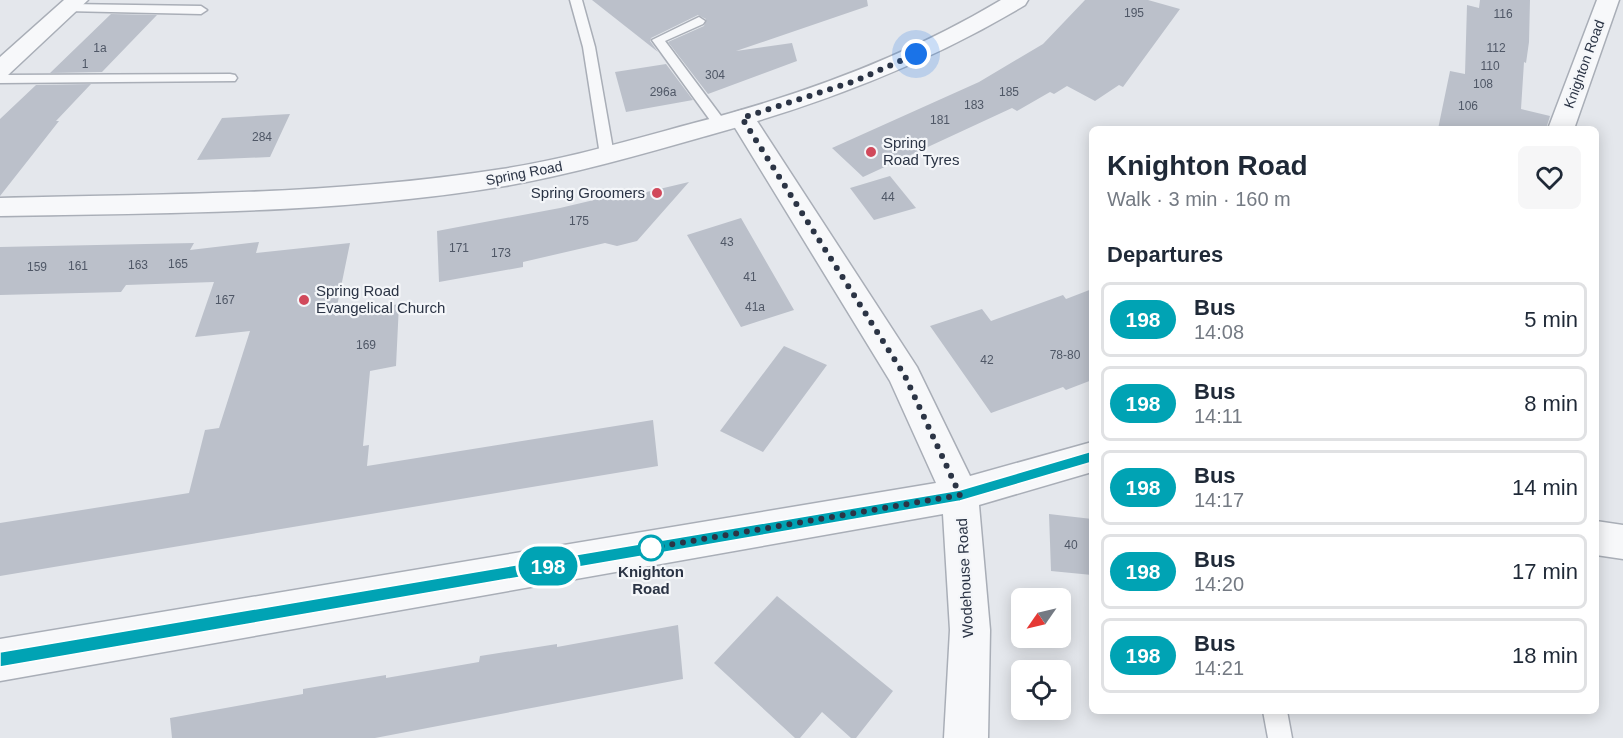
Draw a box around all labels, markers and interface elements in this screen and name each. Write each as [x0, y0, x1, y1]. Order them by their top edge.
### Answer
house number: 195 [1124, 6, 1144, 20]
house number: 116 [1493, 7, 1513, 21]
street label: Knighton Road [1561, 18, 1607, 110]
your location [901, 39, 931, 69]
house number: 1a [93, 41, 107, 55]
house number: 112 [1486, 41, 1506, 55]
house number: 1 [82, 57, 89, 71]
house number: 110 [1480, 59, 1500, 73]
house number: 304 [705, 68, 725, 82]
house number: 108 [1473, 77, 1493, 91]
house number: 296a [650, 85, 677, 99]
house number: 185 [999, 85, 1019, 99]
house number: 183 [964, 98, 984, 112]
house number: 106 [1458, 99, 1478, 113]
house number: 181 [930, 113, 950, 127]
house number: 284 [252, 130, 272, 144]
place label: Spring Road Tyres [883, 134, 959, 168]
marker: Spring Road Tyres [864, 145, 878, 159]
button: heart [1518, 146, 1581, 209]
text: Knighton Road [1107, 150, 1308, 181]
street label: Spring Road [484, 158, 564, 188]
place label: Spring Groomers [531, 184, 645, 201]
marker: Spring Groomers [650, 186, 664, 200]
text: Walk · 3 min · 160 m [1107, 188, 1291, 210]
house number: 44 [881, 190, 895, 204]
house number: 175 [569, 214, 589, 228]
house number: 43 [720, 235, 734, 249]
house number: 171 [449, 241, 469, 255]
text: Departures [1107, 242, 1223, 267]
house number: 173 [491, 246, 511, 260]
house number: 165 [168, 257, 188, 271]
house number: 163 [128, 258, 148, 272]
house number: 161 [68, 259, 88, 273]
house number: 159 [27, 260, 47, 274]
house number: 41 [743, 270, 757, 284]
place label: Spring Road Evangelical Church [316, 282, 445, 316]
house number: 167 [215, 293, 235, 307]
marker: Spring Road Evangelical Church [297, 293, 311, 307]
text: Bus [1194, 295, 1236, 320]
house number: 41a [745, 300, 765, 314]
text: 5 min [1524, 307, 1578, 332]
text: 198 [1125, 308, 1161, 331]
text: 14:08 [1194, 321, 1244, 343]
house number: 169 [356, 338, 376, 352]
house number: 78-80 [1050, 348, 1081, 362]
house number: 42 [980, 353, 994, 367]
text: Bus [1194, 379, 1236, 404]
text: 8 min [1524, 391, 1578, 416]
text: 198 [1125, 392, 1161, 415]
text: 14:11 [1194, 405, 1243, 427]
text: Bus [1194, 463, 1236, 488]
text: 14 min [1512, 475, 1578, 500]
text: 198 [1125, 476, 1161, 499]
text: 14:17 [1194, 489, 1244, 511]
street label: Wodehouse Road [953, 518, 976, 638]
marker: Knighton Road [638, 535, 664, 561]
house number: 40 [1064, 538, 1078, 552]
line badge: 198 [514, 546, 582, 586]
text: Bus [1194, 547, 1236, 572]
text: 198 [530, 555, 566, 578]
text: 17 min [1512, 559, 1578, 584]
text: 198 [1125, 560, 1161, 583]
place label: Knighton Road [618, 563, 684, 597]
text: 14:20 [1194, 573, 1244, 595]
north arrow [1011, 588, 1071, 648]
map controls [1011, 588, 1071, 720]
text: Bus [1194, 631, 1236, 656]
text: 18 min [1512, 643, 1578, 668]
text: 198 [1125, 644, 1161, 667]
text: 14:21 [1194, 657, 1244, 679]
button: locate [1011, 660, 1071, 720]

